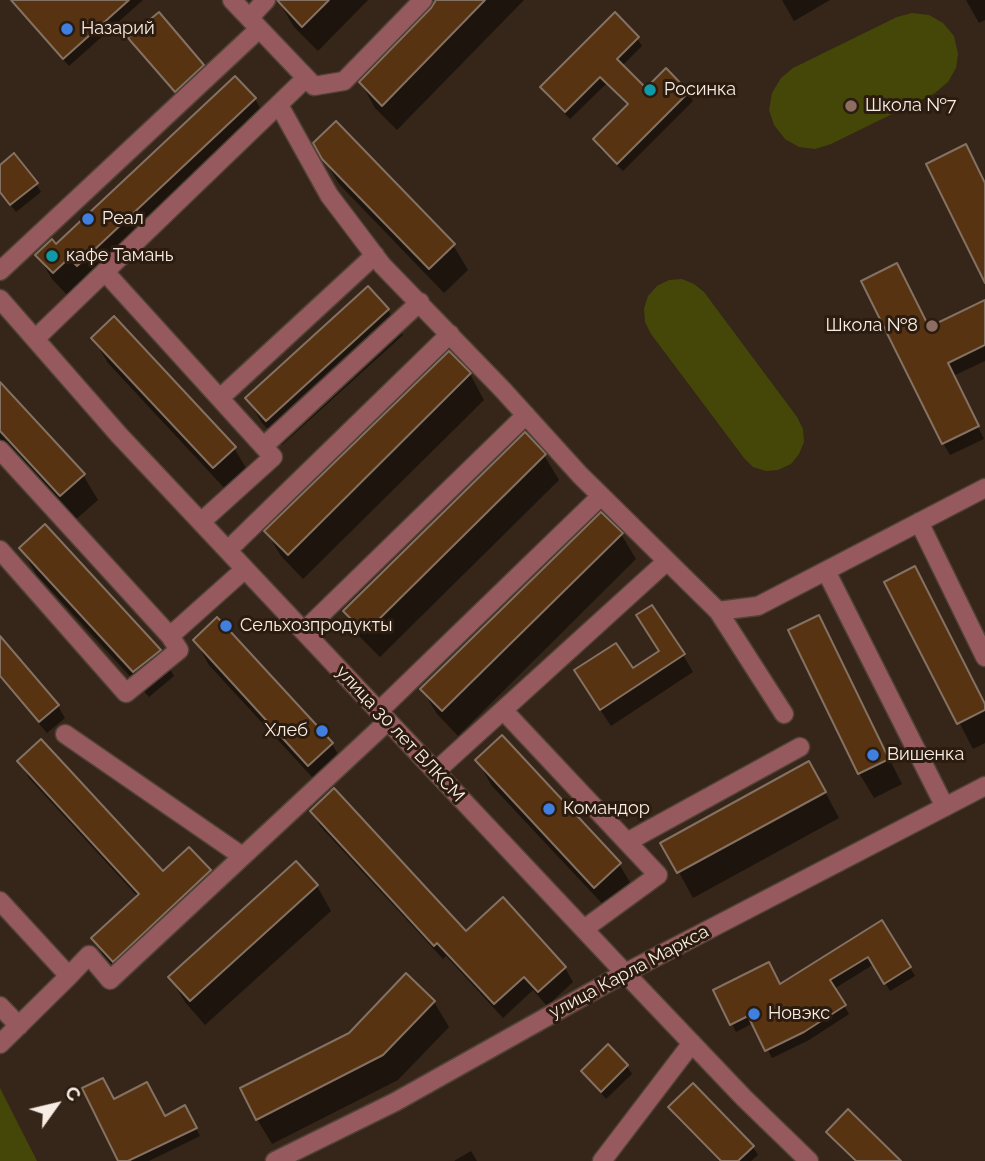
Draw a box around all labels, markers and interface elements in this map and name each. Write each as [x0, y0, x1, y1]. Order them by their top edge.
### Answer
place label: Назарий [81, 18, 155, 40]
marker: Назарий [59, 21, 75, 37]
place label: Росинка [664, 79, 736, 101]
marker: Росинка [642, 82, 658, 98]
place label: Школа №7 [865, 95, 956, 117]
marker: Школа №7 [843, 98, 859, 114]
place label: Реал [102, 208, 144, 230]
marker: Реал [80, 211, 96, 227]
place label: кафе Тамань [66, 245, 173, 267]
marker: кафе Тамань [44, 248, 60, 264]
place label: Школа №8 [825, 315, 918, 337]
marker: Школа №8 [924, 318, 940, 334]
place label: Сельхозпродукты [240, 615, 392, 637]
marker: Сельхозпродукты [218, 618, 234, 634]
street label: улица 30 лет ВЛКСМ [331, 661, 469, 807]
place label: Хлеб [265, 720, 308, 742]
marker: Хлеб [314, 723, 330, 739]
place label: Вишенка [887, 744, 964, 766]
marker: Вишенка [865, 747, 881, 763]
place label: Командор [563, 798, 650, 820]
marker: Командор [541, 801, 557, 817]
street label: улица Карла Маркса [545, 921, 713, 1023]
place label: Новэкс [768, 1003, 830, 1025]
marker: Новэкс [746, 1006, 762, 1022]
north arrow [21, 1070, 91, 1140]
text: С [61, 1082, 86, 1105]

